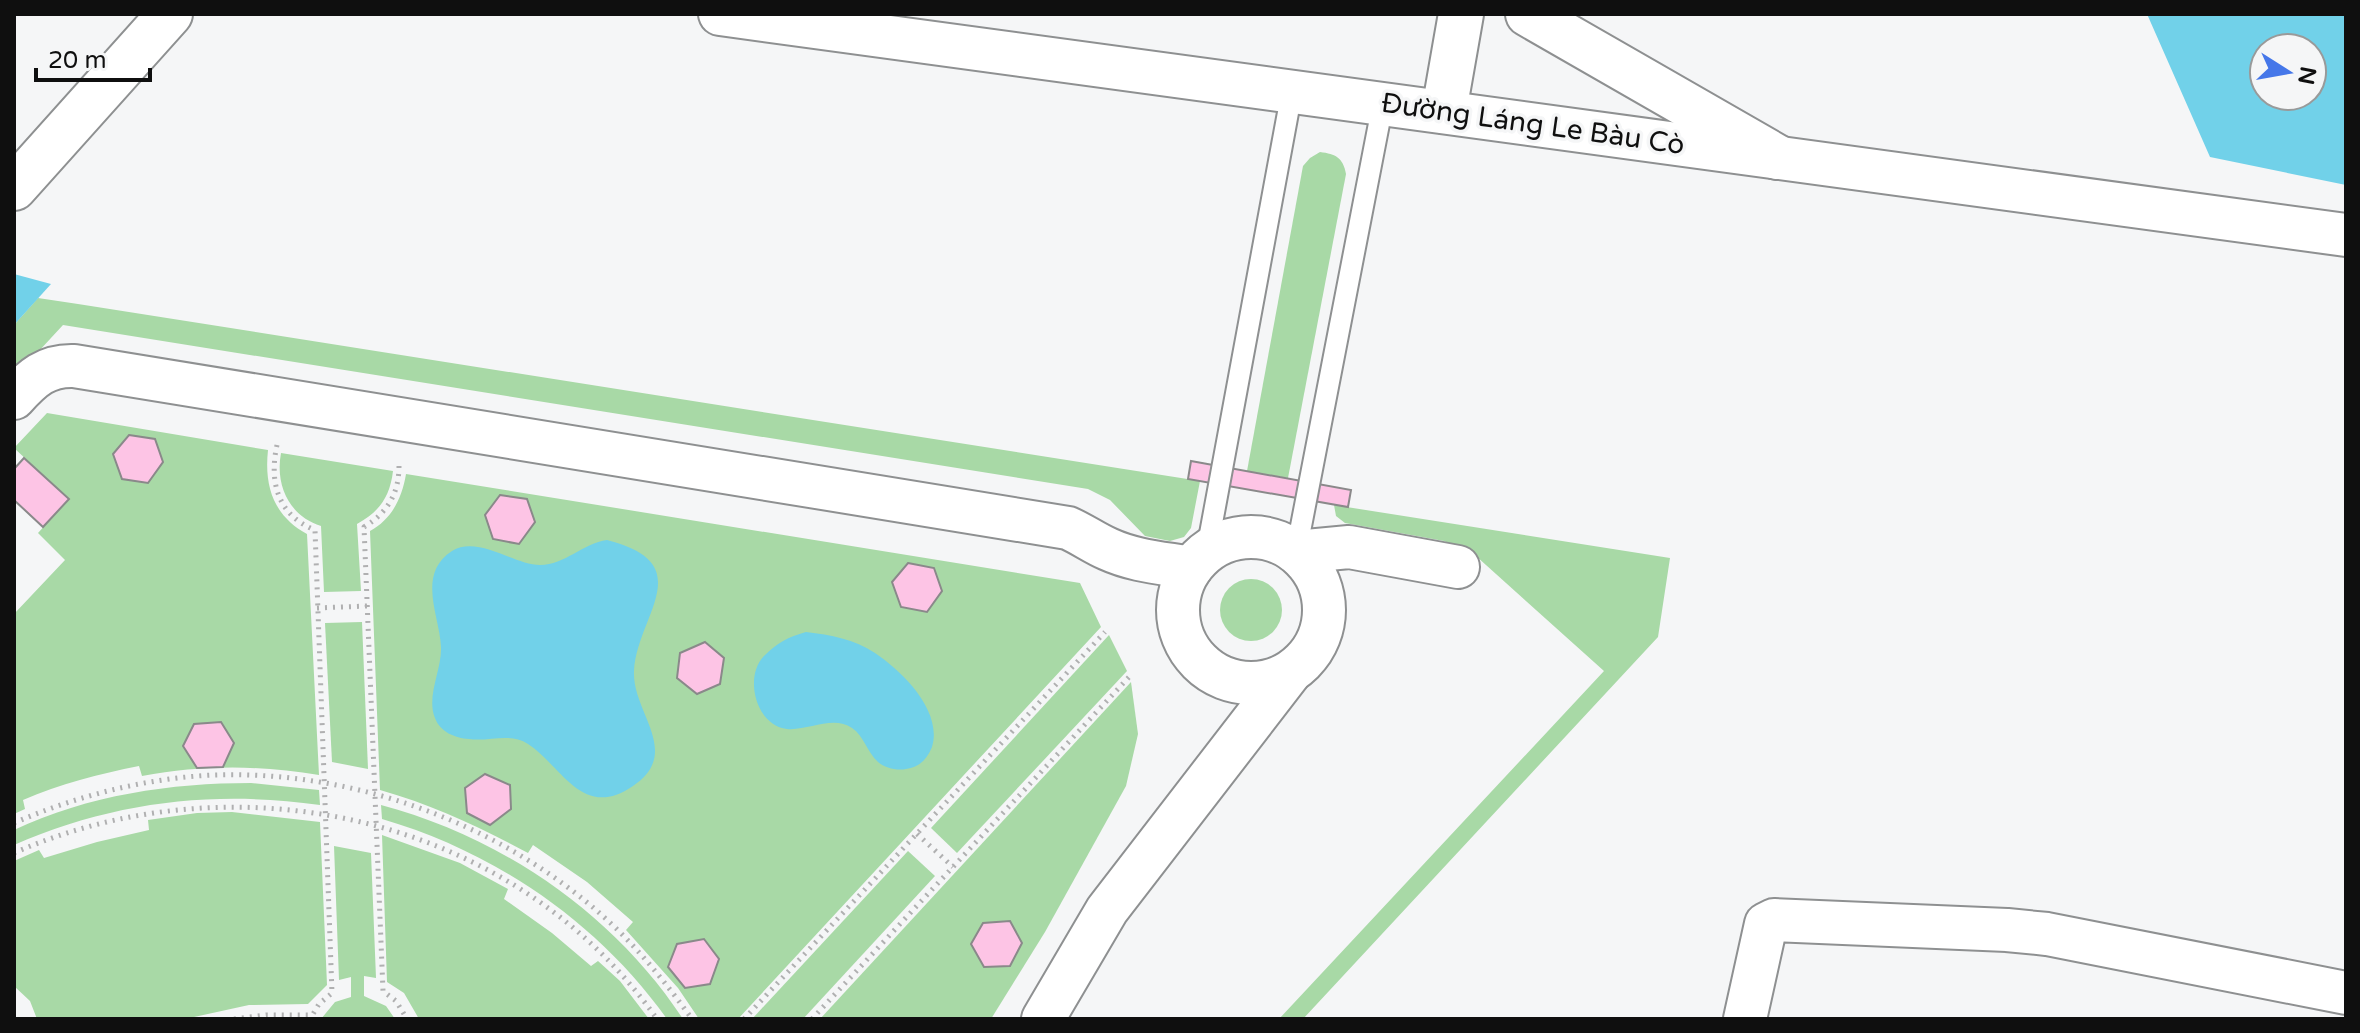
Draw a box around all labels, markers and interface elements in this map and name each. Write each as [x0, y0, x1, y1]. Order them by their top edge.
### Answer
scale bar [36, 32, 150, 82]
north arrow [2248, 32, 2328, 112]
text: 20 m [48, 46, 106, 75]
text: N [2292, 64, 2321, 87]
street label: Đường Láng Le Bàu Cò [1379, 86, 1687, 162]

